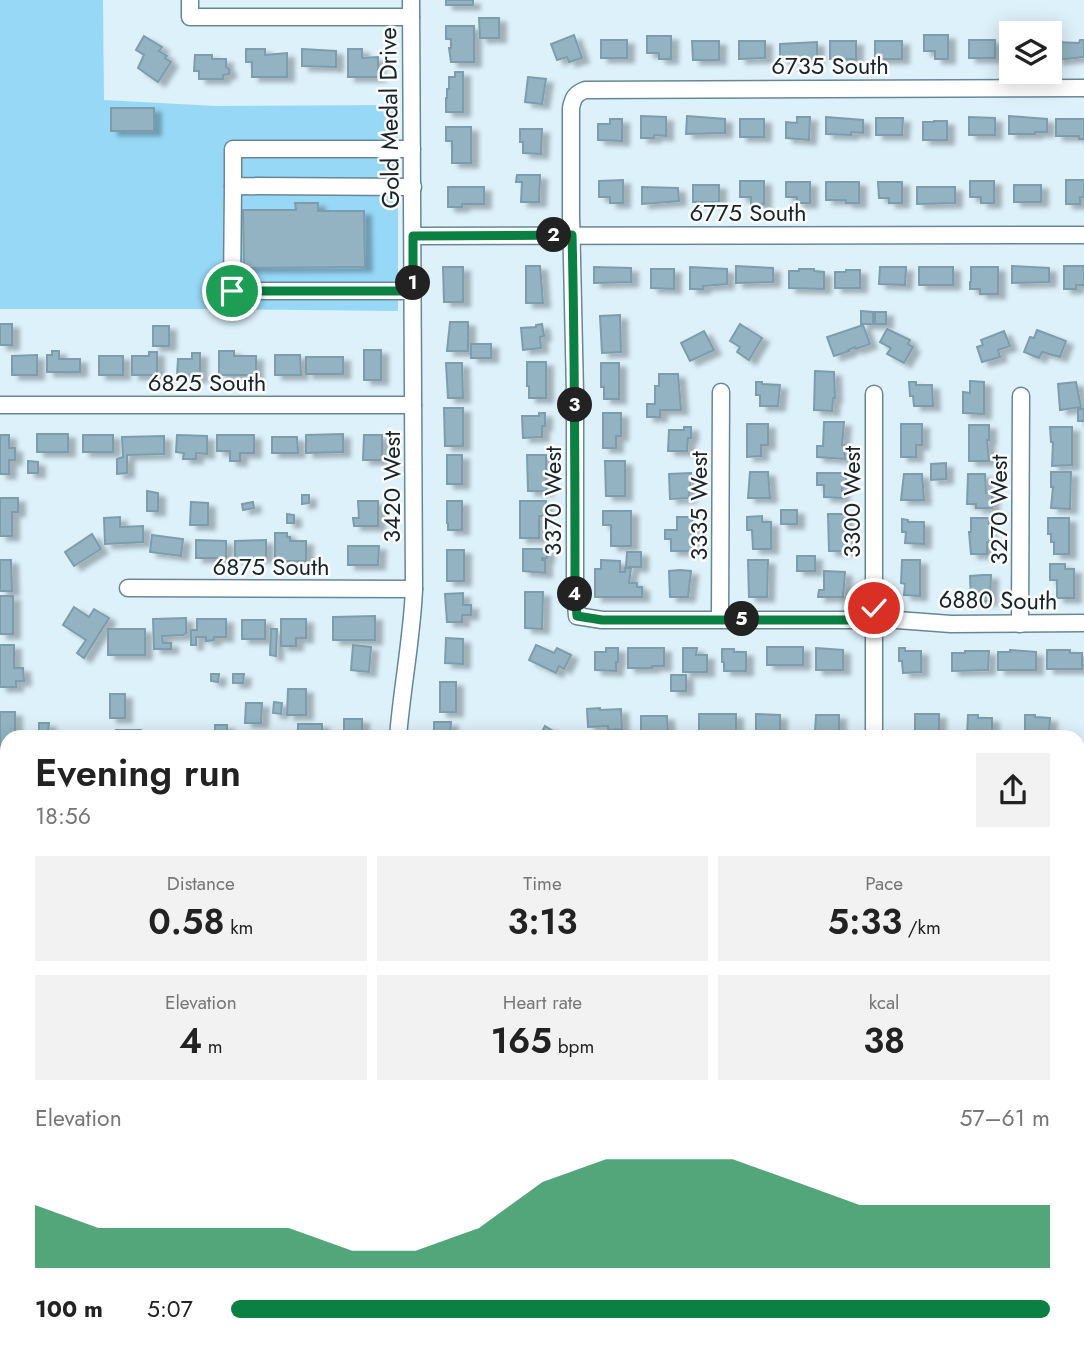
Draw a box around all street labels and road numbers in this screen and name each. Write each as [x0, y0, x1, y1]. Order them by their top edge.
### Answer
street label: Gold Medal Drive [370, 27, 408, 209]
street label: 6735 South [771, 48, 889, 83]
street label: 6775 South [690, 195, 806, 230]
street label: 6825 South [148, 365, 266, 400]
street label: 3420 West [374, 431, 409, 543]
street label: 3370 West [535, 446, 570, 556]
street label: 3300 West [834, 446, 869, 558]
street label: 3335 West [681, 451, 716, 561]
street label: 3270 West [981, 454, 1016, 565]
street label: 6875 South [212, 549, 330, 584]
street label: 6880 South [938, 581, 1058, 619]

